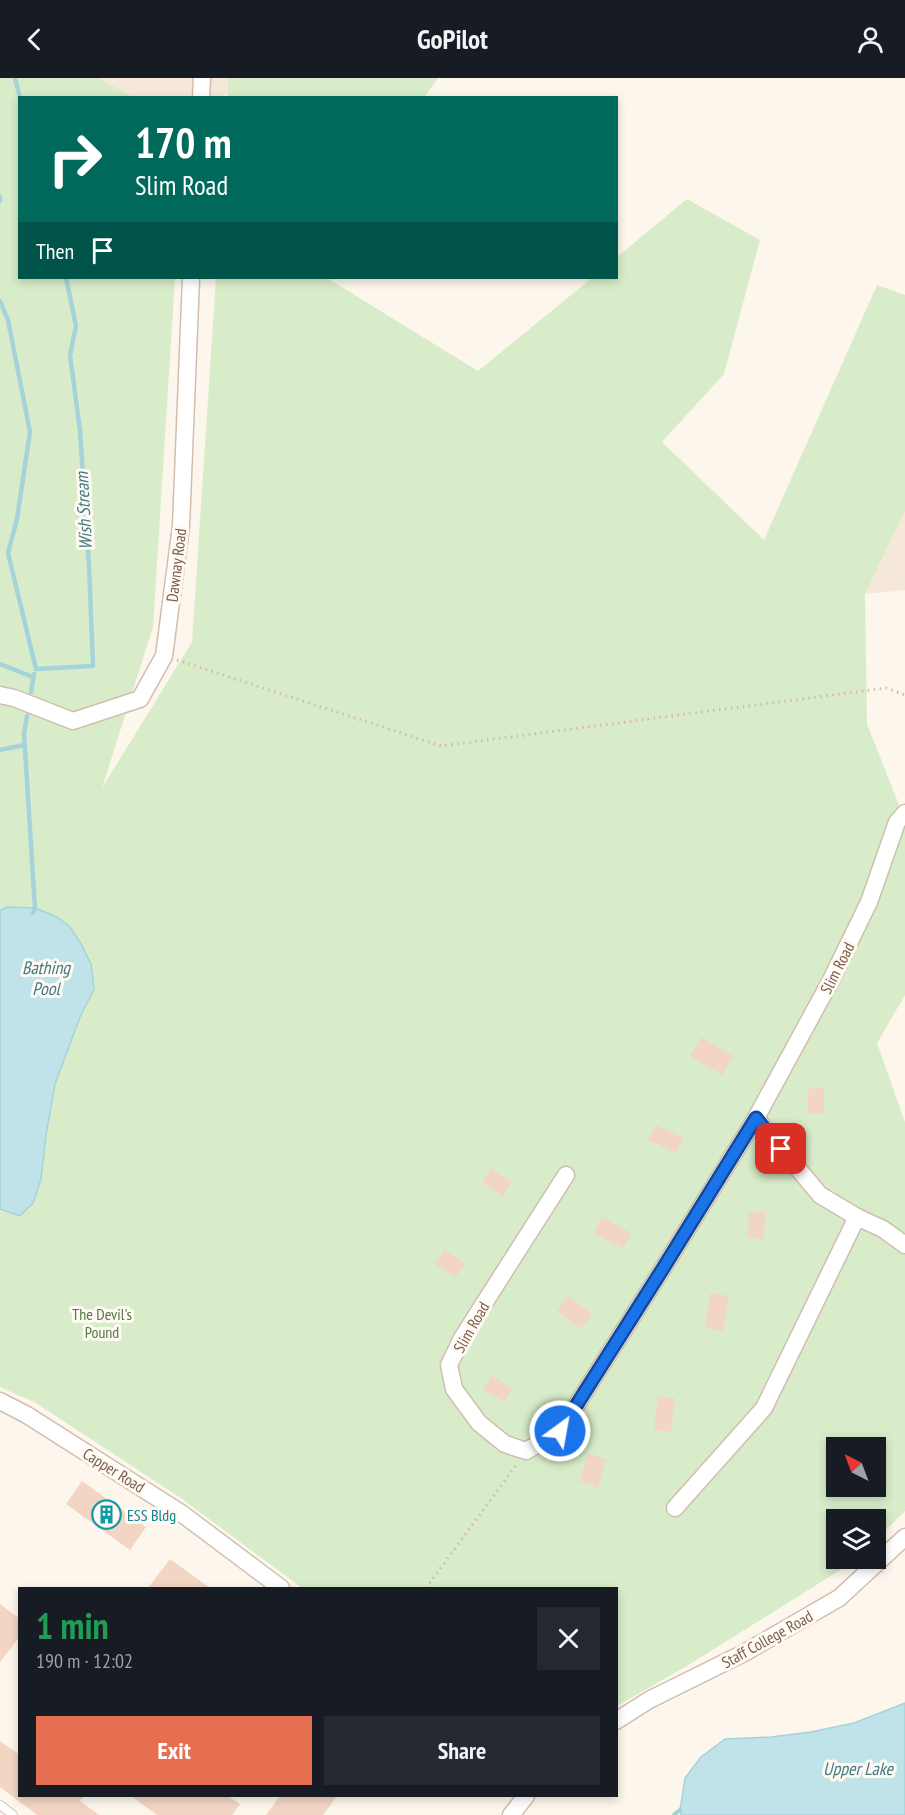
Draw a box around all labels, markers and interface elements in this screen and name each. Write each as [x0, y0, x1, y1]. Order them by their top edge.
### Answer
text: GoPilot [417, 22, 488, 56]
icon: back [18, 23, 51, 56]
icon: person [854, 23, 887, 56]
text: 170 m [135, 115, 232, 170]
icon: right [36, 120, 114, 198]
text: Slim Road [135, 168, 228, 202]
icon: arrive [86, 234, 119, 267]
text: Then [36, 237, 74, 265]
water label: Wish Stream [70, 470, 97, 550]
street label: Dawnay Road [162, 527, 190, 603]
street label: Slim Road [816, 939, 858, 997]
water label: Bathing Pool [22, 956, 71, 1000]
pin [755, 1123, 806, 1174]
icon: arrive [764, 1132, 797, 1165]
street label: Slim Road [449, 1298, 493, 1356]
park label: The Devil's Pound [72, 1304, 132, 1342]
position arrow [528, 1399, 592, 1463]
north arrow [826, 1437, 886, 1497]
map controls [826, 1437, 886, 1569]
street label: Capper Road [79, 1443, 149, 1497]
building icon: ESS Bldg [90, 1499, 122, 1531]
place label: ESS Bldg [127, 1505, 176, 1525]
button: layers [826, 1509, 886, 1569]
text: 1 min [36, 1602, 109, 1649]
street label: Staff College Road [718, 1606, 816, 1672]
button: close [537, 1607, 600, 1670]
text: 190 m · 12:02 [36, 1648, 133, 1674]
button: Exit [36, 1716, 312, 1785]
button: Share [324, 1716, 600, 1785]
water label: Upper Lake [823, 1757, 894, 1780]

